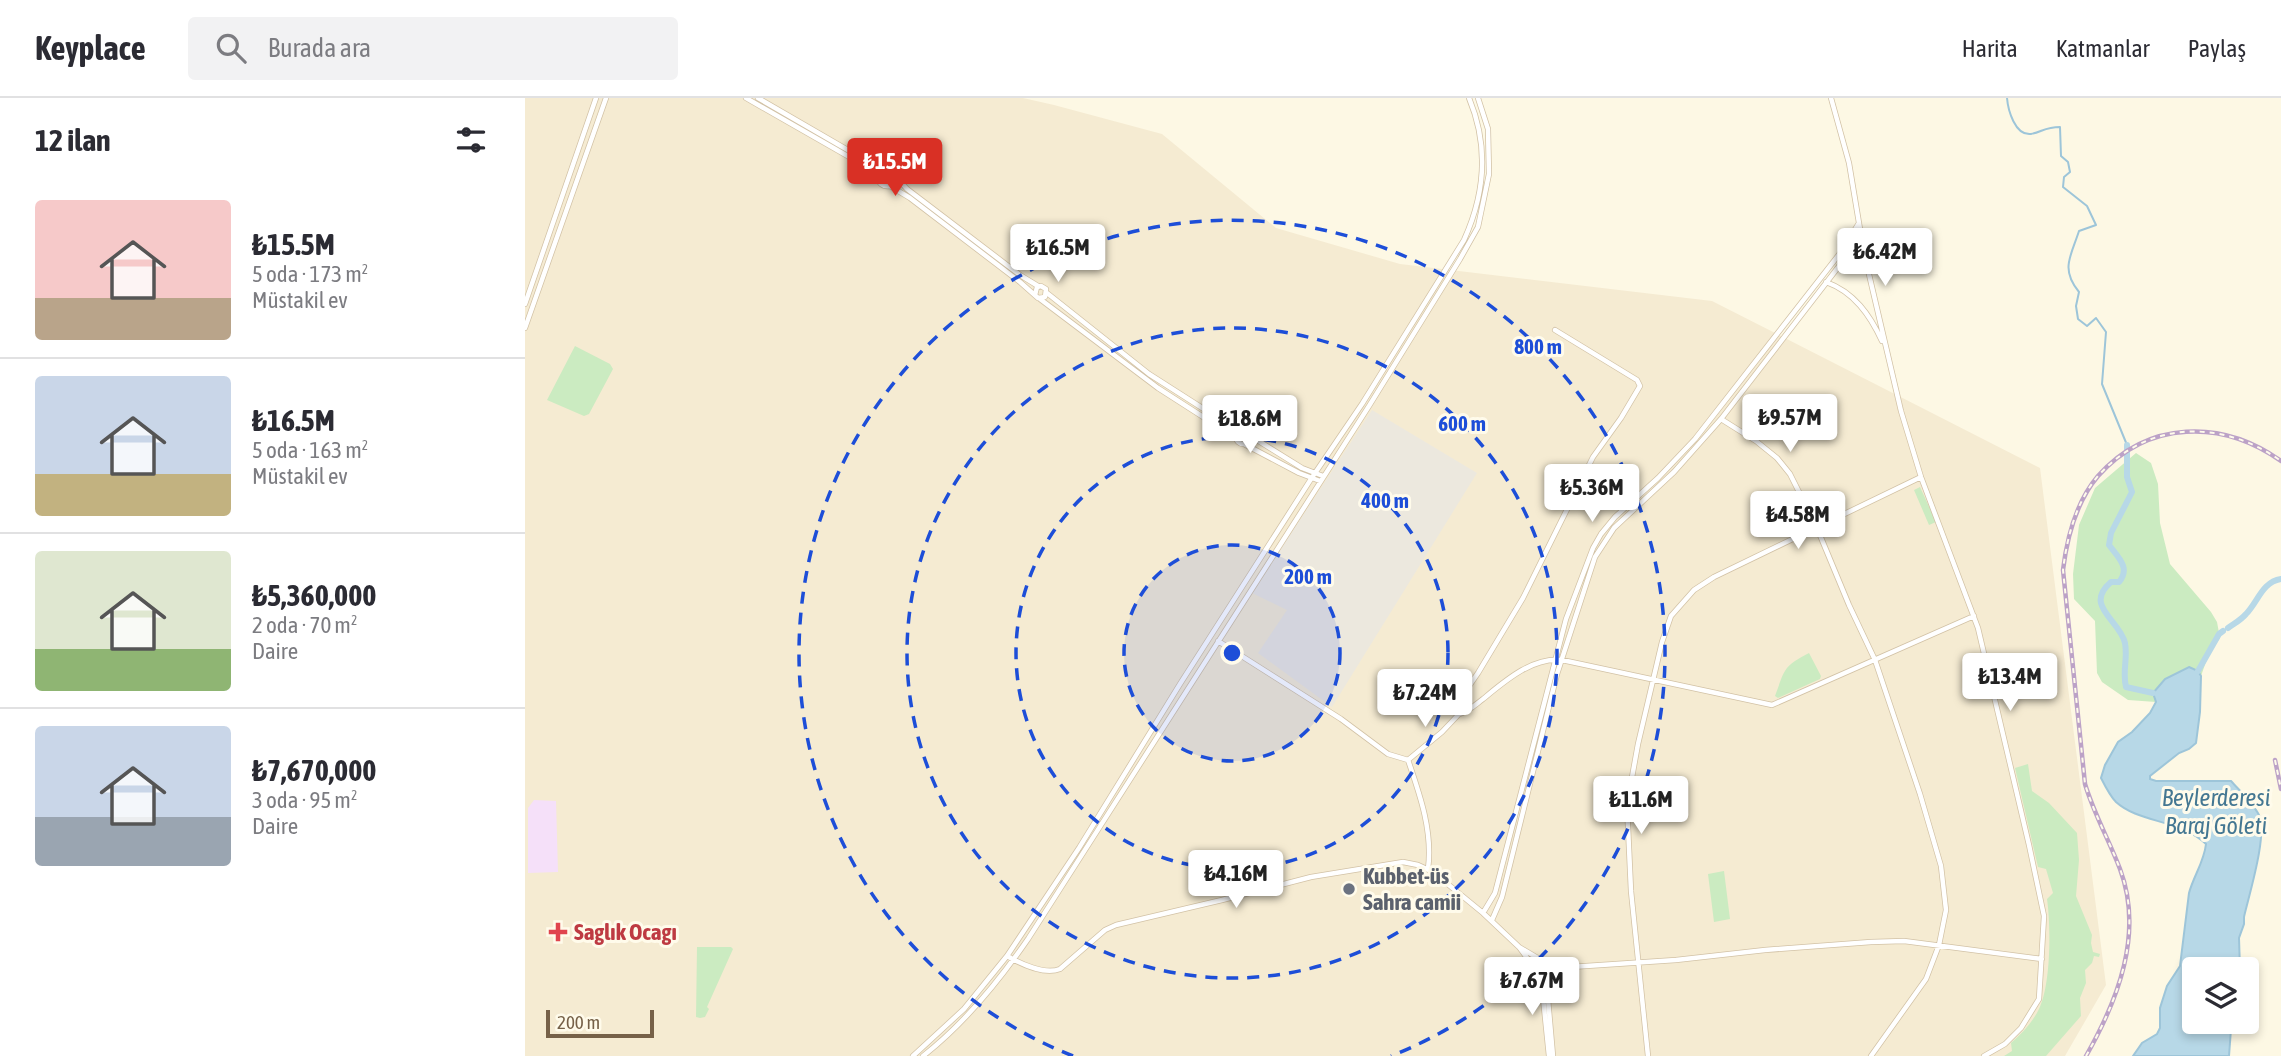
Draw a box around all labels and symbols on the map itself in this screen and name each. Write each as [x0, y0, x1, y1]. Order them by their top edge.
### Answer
pin: ₺15.5M [838, 139, 952, 198]
pin: ₺16.5M [1001, 225, 1115, 284]
pin: ₺6.42M [1828, 228, 1942, 288]
text: 800 m [1514, 334, 1562, 358]
pin: ₺9.57M [1733, 394, 1847, 454]
pin: ₺18.6M [1193, 396, 1307, 455]
text: 600 m [1438, 411, 1486, 435]
pin: ₺5.36M [1535, 464, 1649, 524]
text: 400 m [1360, 488, 1409, 512]
pin: ₺4.58M [1741, 491, 1855, 551]
text: 200 m [1284, 564, 1332, 588]
centre of rings [1220, 641, 1244, 665]
pin: ₺13.4M [1953, 654, 2067, 713]
pin: ₺7.24M [1368, 670, 1482, 729]
pin: ₺11.6M [1584, 776, 1698, 836]
water label: Beylerderesi Baraj Göleti [2162, 784, 2270, 839]
pin: ₺4.16M [1179, 850, 1293, 910]
place label: Kubbet-üs Sahra camii [1363, 863, 1461, 915]
marker: Kubbet-üs Sahra camii [1341, 881, 1357, 897]
place label: Saglık Ocagı [574, 919, 677, 945]
marker: Saglık Ocagı [548, 922, 568, 942]
pin: ₺7.67M [1475, 958, 1589, 1017]
scale bar [546, 1007, 655, 1039]

